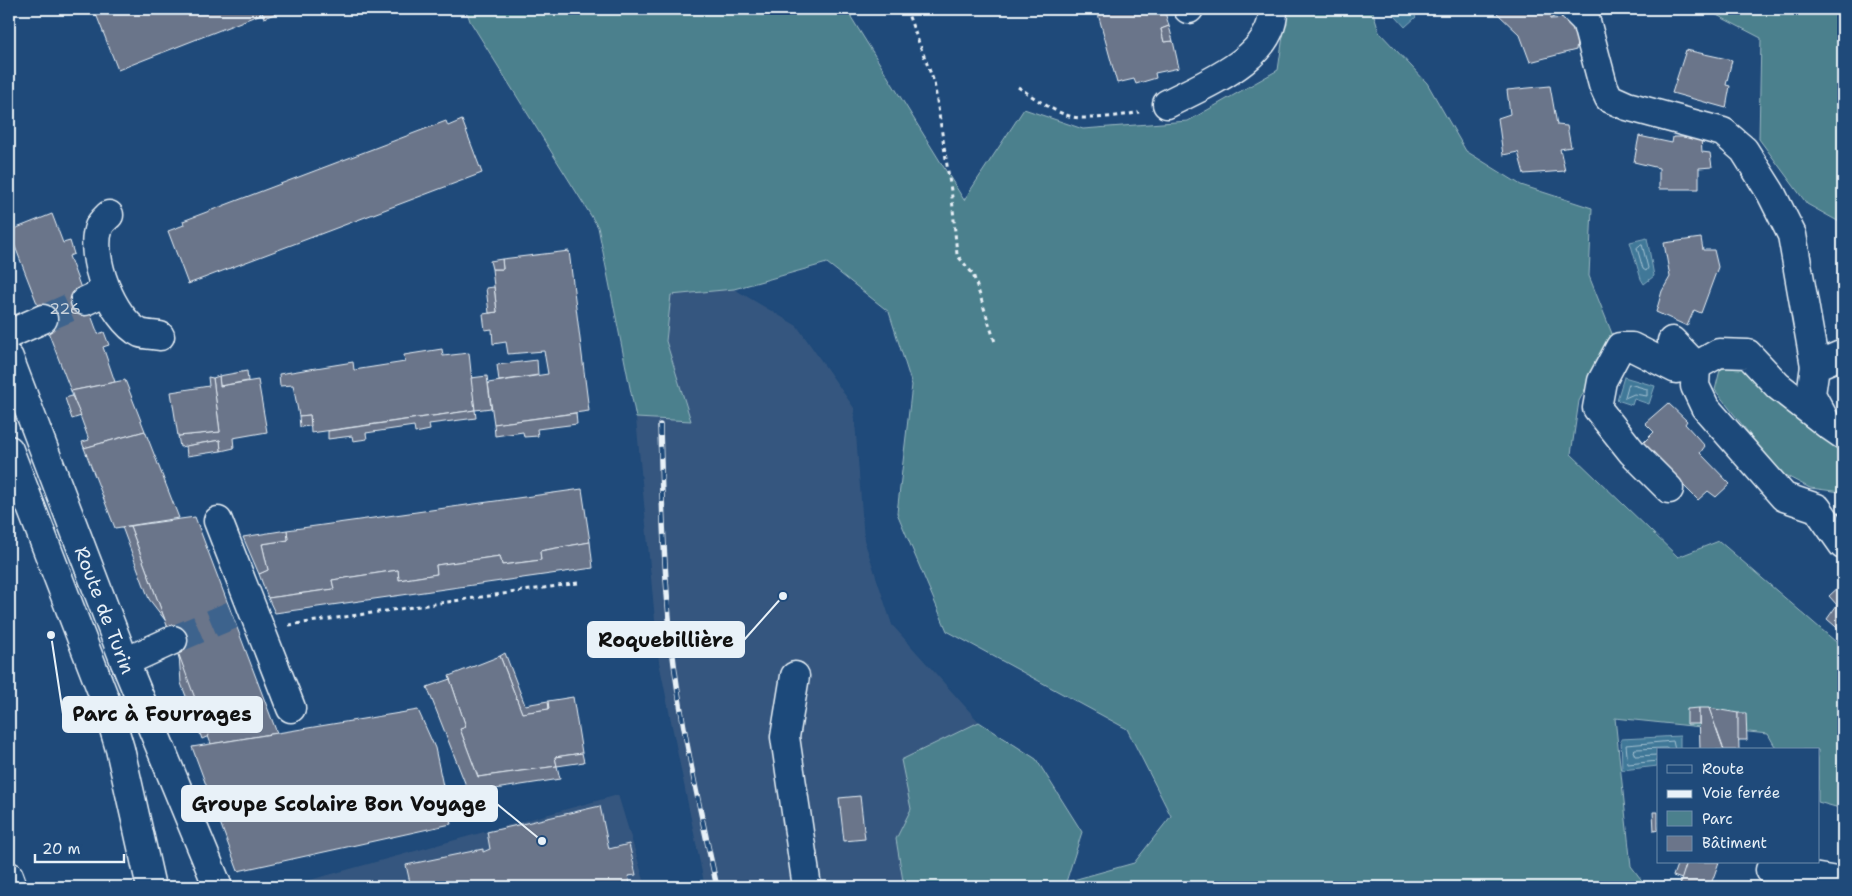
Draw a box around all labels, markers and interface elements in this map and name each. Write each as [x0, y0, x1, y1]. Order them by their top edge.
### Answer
house number: 226 [49, 298, 81, 319]
street label: Route de Turin [69, 543, 140, 677]
callout: Roquebillière [588, 622, 744, 657]
text: Roquebillière [598, 627, 734, 653]
callout: Parc à Fourrages [63, 697, 262, 732]
text: Parc à Fourrages [72, 701, 252, 727]
legend [1657, 748, 1820, 864]
text: Route [1702, 759, 1744, 779]
text: Voie ferrée [1702, 783, 1780, 803]
callout: Groupe Scolaire Bon Voyage [182, 786, 497, 821]
text: Groupe Scolaire Bon Voyage [191, 791, 487, 817]
text: Parc [1702, 809, 1733, 829]
scale bar [35, 831, 124, 863]
text: Bâtiment [1702, 833, 1767, 853]
text: 20 m [42, 839, 81, 859]

